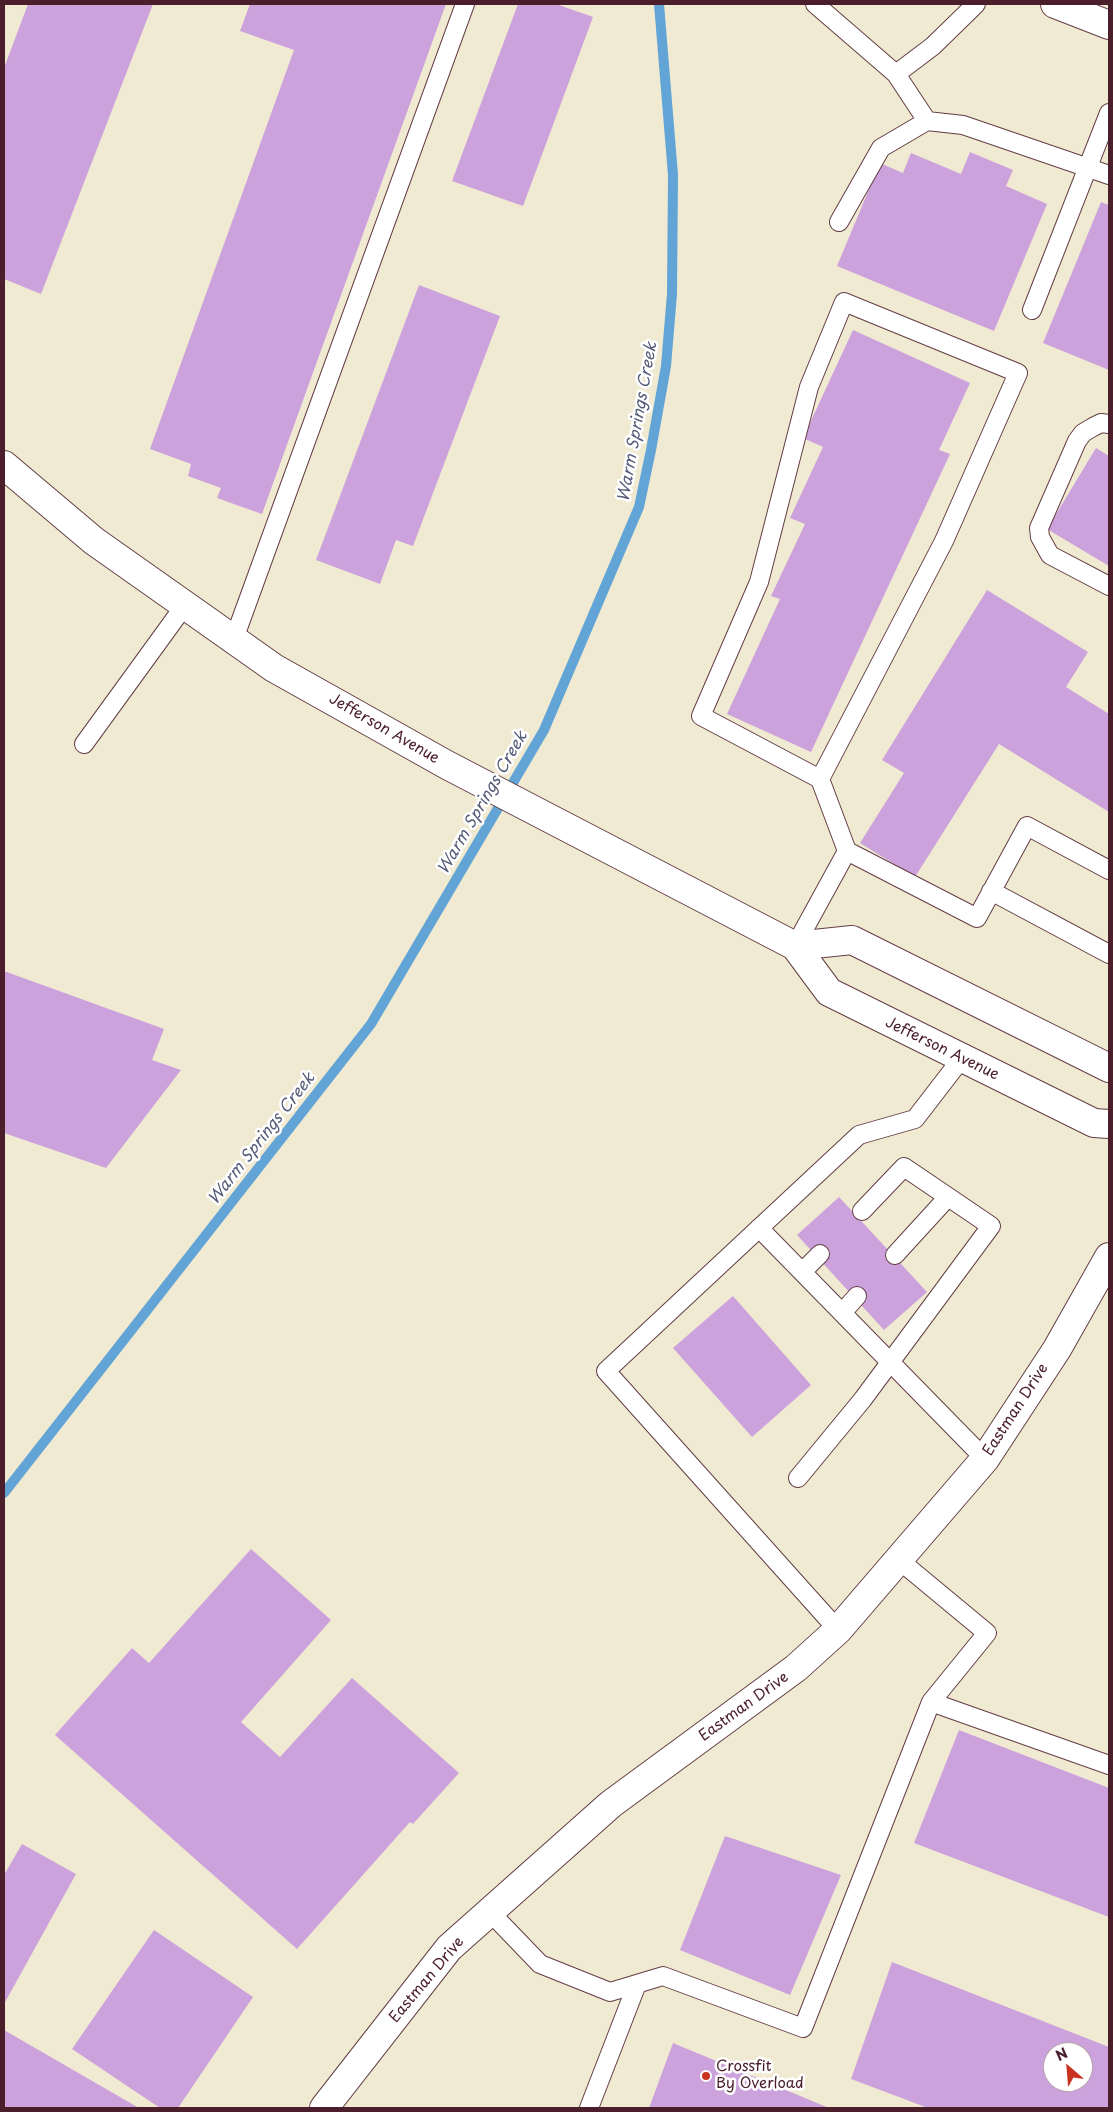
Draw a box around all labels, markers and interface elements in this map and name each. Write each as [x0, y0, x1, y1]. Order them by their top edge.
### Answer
water label: Warm Springs Creek [614, 341, 662, 503]
street label: Jefferson Avenue [326, 690, 442, 768]
water label: Warm Springs Creek [434, 728, 532, 878]
street label: Jefferson Avenue [882, 1014, 1002, 1084]
water label: Warm Springs Creek [205, 1069, 319, 1209]
street label: Eastman Drive [979, 1361, 1053, 1459]
street label: Eastman Drive [696, 1668, 792, 1746]
street label: Eastman Drive [386, 1933, 468, 2027]
north arrow [1043, 2042, 1093, 2092]
text: N [1052, 2042, 1071, 2066]
place label: Crossfit By Overload [716, 2058, 804, 2093]
marker: Crossfit By Overload [700, 2070, 712, 2082]

